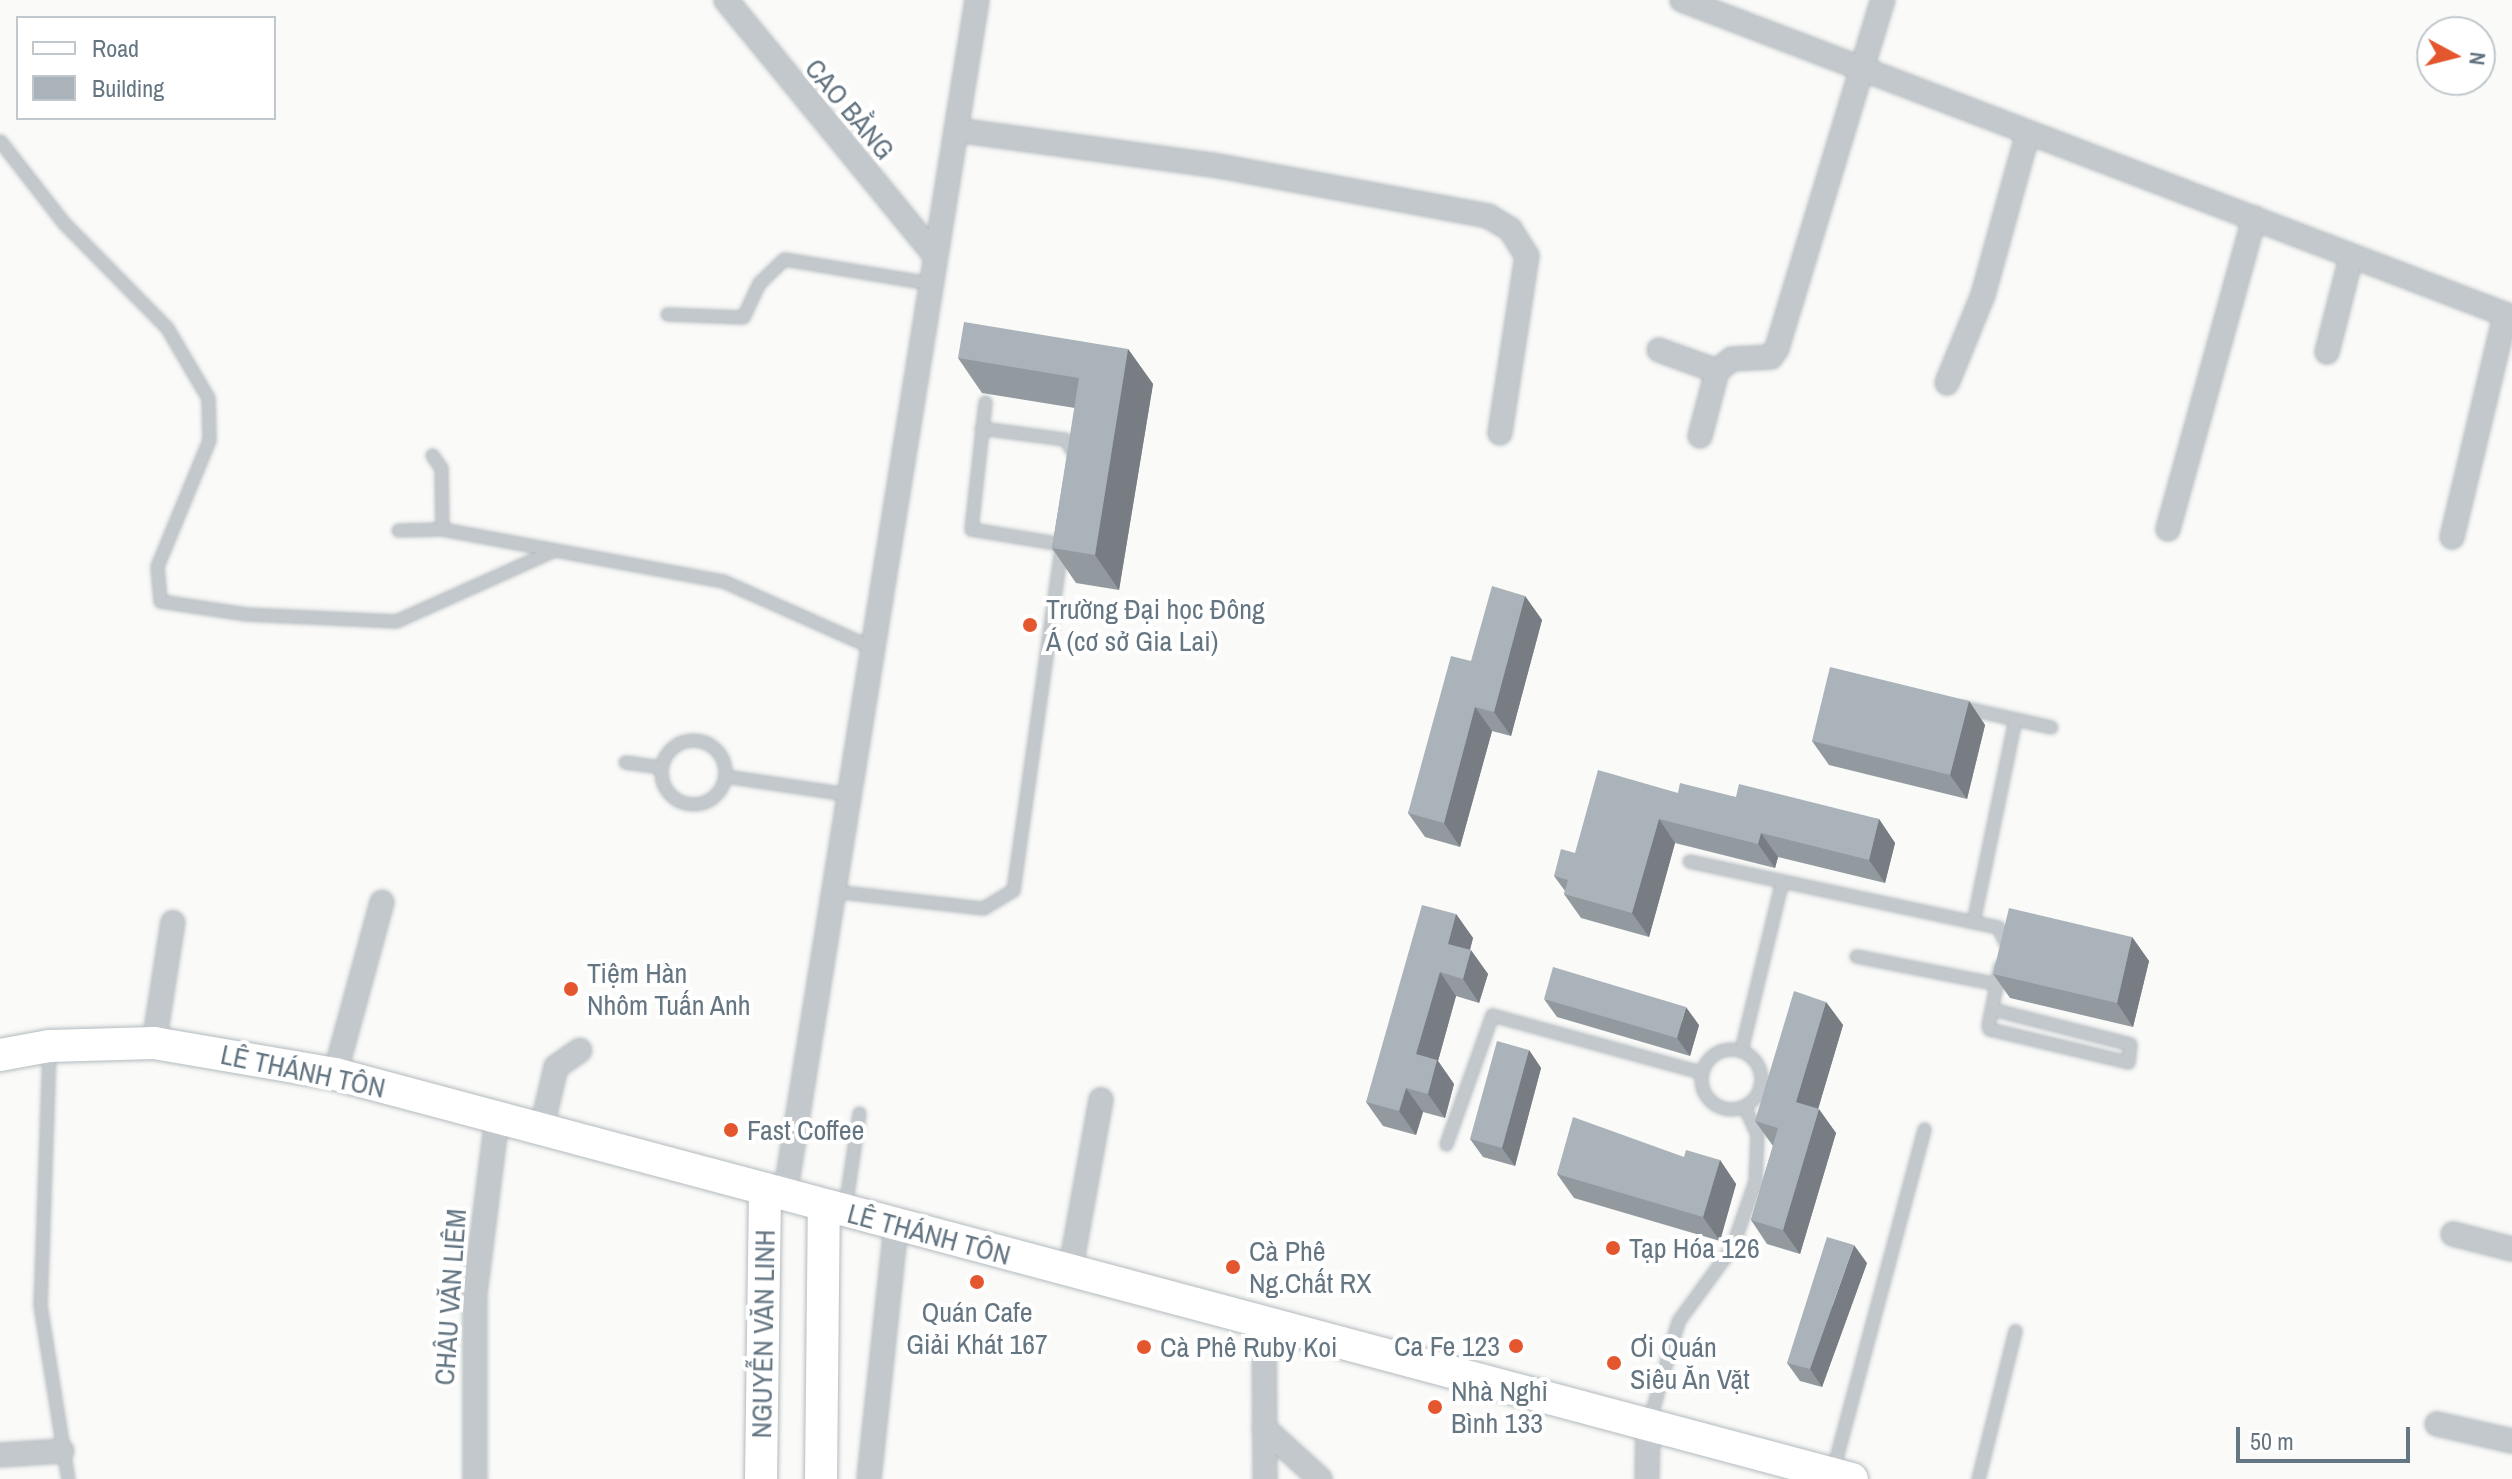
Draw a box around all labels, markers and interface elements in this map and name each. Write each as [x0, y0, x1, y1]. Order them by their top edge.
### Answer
legend [16, 16, 276, 120]
north arrow [2416, 16, 2496, 96]
text: Road [92, 32, 139, 64]
text: N [2462, 50, 2494, 67]
street label: CAO BẰNG [798, 52, 902, 166]
text: Building [92, 72, 164, 104]
place label: Trường Đại học Đông Á (cơ sở Gia Lai) [1046, 592, 1265, 658]
marker: Trường Đại học Đông Á (cơ sở Gia Lai) [1021, 616, 1039, 634]
place label: Tiệm Hàn Nhôm Tuấn Anh [587, 956, 752, 1022]
marker: Tiệm Hàn Nhôm Tuấn Anh [562, 980, 580, 998]
street label: LÊ THÁNH TÔN [217, 1037, 389, 1105]
place label: Fast Coffee [747, 1113, 864, 1147]
marker: Fast Coffee [722, 1121, 740, 1139]
street label: LÊ THÁNH TÔN [844, 1196, 1014, 1272]
street label: CHÂU VĂN LIÊM [427, 1208, 473, 1386]
street label: NGUYỄN VĂN LINH [744, 1229, 782, 1439]
place label: Tạp Hóa 126 [1629, 1231, 1760, 1265]
place label: Cà Phê Ng.Chất RX [1249, 1234, 1371, 1300]
marker: Tạp Hóa 126 [1604, 1239, 1622, 1257]
marker: Cà Phê Ng.Chất RX [1224, 1258, 1242, 1276]
marker: Quán Cafe Giải Khát 167 [968, 1273, 986, 1291]
place label: Quán Cafe Giải Khát 167 [906, 1295, 1048, 1361]
place label: Ca Fe 123 [1394, 1329, 1500, 1363]
place label: Cà Phê Ruby Koi [1160, 1330, 1337, 1364]
place label: Ơi Quán Siêu Ăn Vặt [1630, 1330, 1751, 1396]
marker: Ca Fe 123 [1507, 1337, 1525, 1355]
marker: Cà Phê Ruby Koi [1135, 1338, 1153, 1356]
marker: Ơi Quán Siêu Ăn Vặt [1605, 1354, 1623, 1372]
place label: Nhà Nghỉ Bình 133 [1451, 1374, 1548, 1440]
marker: Nhà Nghỉ Bình 133 [1426, 1398, 1444, 1416]
scale bar [2240, 1411, 2414, 1461]
text: 50 m [2250, 1425, 2294, 1457]

